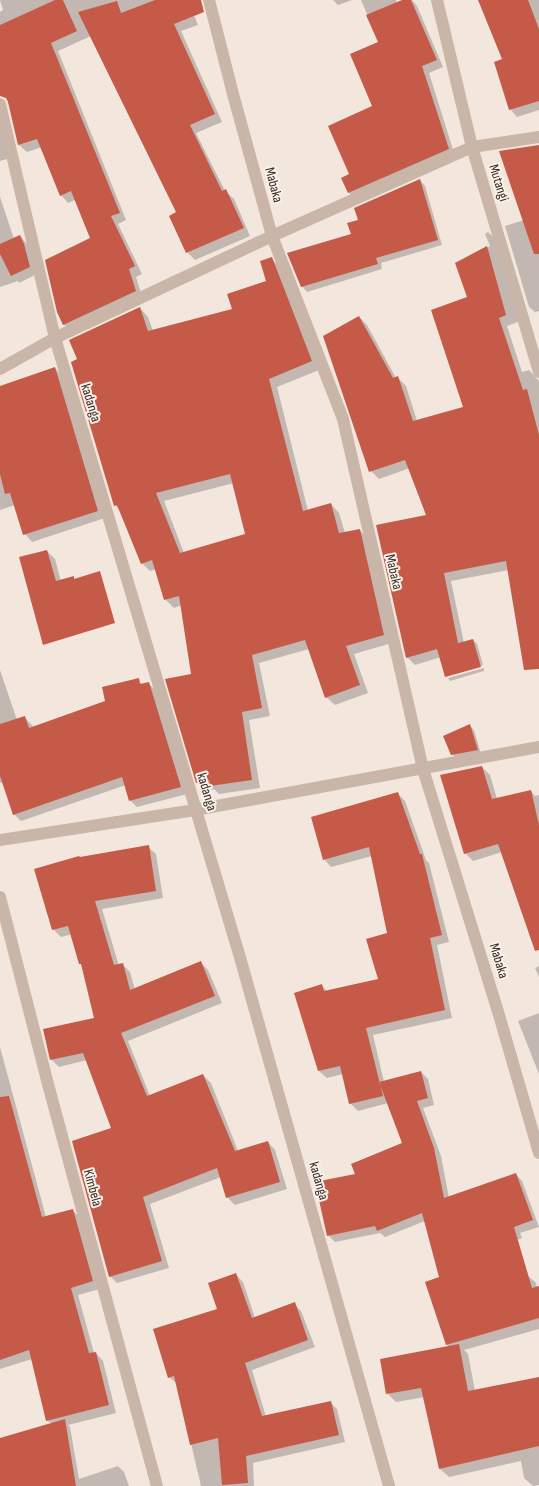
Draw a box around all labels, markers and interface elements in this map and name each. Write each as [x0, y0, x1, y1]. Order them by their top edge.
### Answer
street label: Mutangi [484, 162, 512, 204]
street label: Mabaka [260, 166, 286, 204]
street label: kadanga [76, 382, 104, 424]
street label: Mabaka [381, 553, 405, 591]
street label: kadanga [192, 771, 220, 813]
street label: Mabaka [485, 942, 511, 980]
street label: kadanga [305, 1160, 331, 1202]
street label: Kimbela [79, 1168, 105, 1208]

